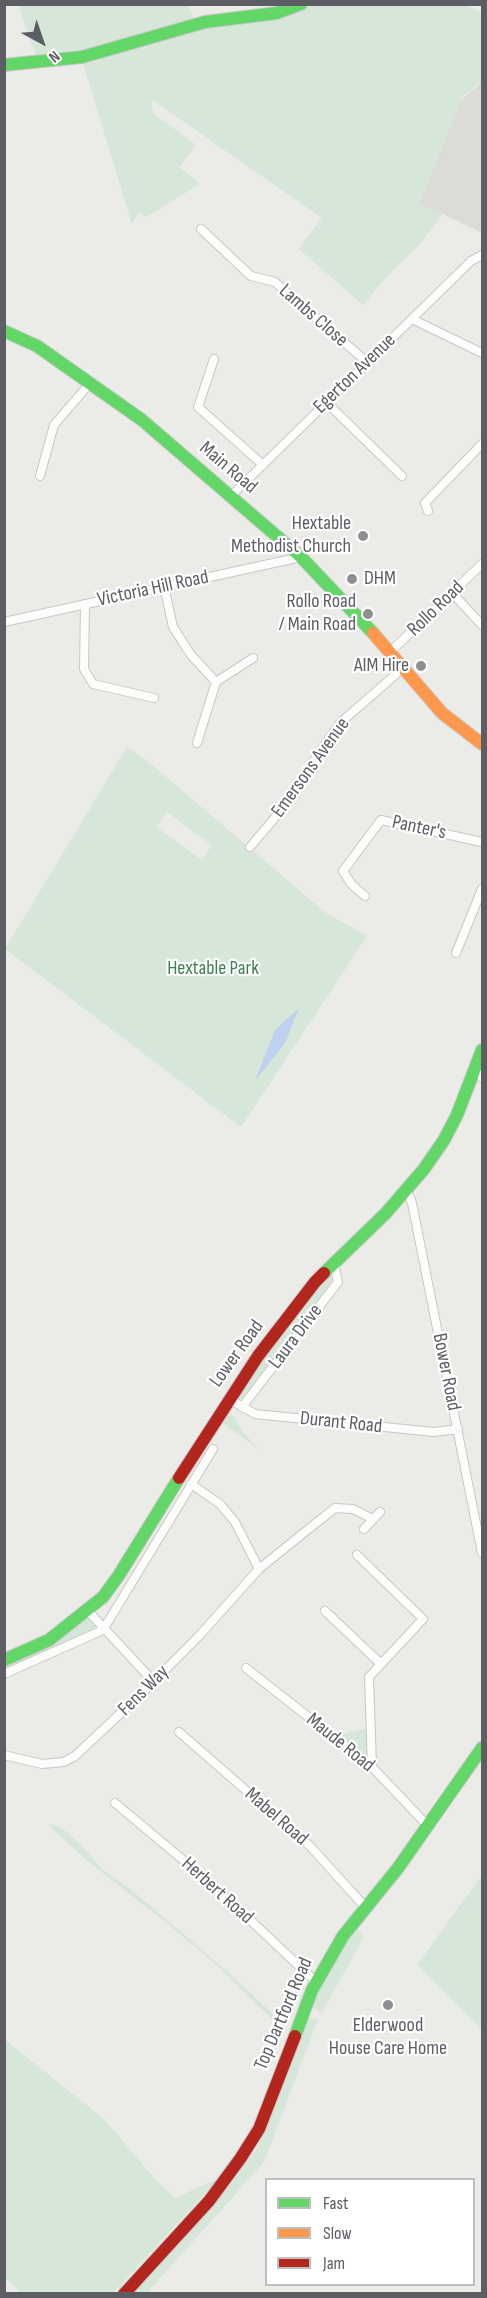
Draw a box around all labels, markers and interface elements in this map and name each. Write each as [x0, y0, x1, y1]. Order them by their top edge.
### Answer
north arrow [12, 12, 72, 72]
text: N [45, 46, 63, 66]
street label: Lambs Close [274, 280, 352, 352]
street label: Egerton Avenue [309, 329, 401, 419]
street label: Main Road [194, 437, 262, 499]
place label: Hextable Methodist Church [231, 512, 351, 559]
marker: Hextable Methodist Church [356, 529, 370, 543]
street label: Victoria Hill Road [95, 566, 211, 612]
place label: DHM [364, 567, 396, 591]
marker: DHM [345, 572, 359, 586]
street label: Rollo Road [403, 576, 469, 642]
place label: Rollo Road / Main Road [279, 590, 356, 637]
marker: Rollo Road / Main Road [361, 607, 375, 621]
place label: AIM Hire [354, 654, 409, 678]
marker: AIM Hire [414, 659, 428, 673]
street label: Emersons Avenue [267, 713, 355, 823]
street label: Panter's [390, 811, 448, 845]
park label: Hextable Park [167, 957, 259, 981]
street label: Laura Drive [264, 1300, 328, 1374]
street label: Lower Road [205, 1316, 269, 1392]
street label: Bower Road [427, 1331, 465, 1413]
street label: Durant Road [299, 1407, 383, 1439]
street label: Fens Way [114, 1661, 174, 1721]
street label: Maude Road [301, 1708, 379, 1778]
street label: Mabel Road [239, 1783, 313, 1851]
street label: Herbert Road [176, 1852, 258, 1930]
street label: Top Dartford Road [250, 1954, 318, 2074]
marker: Elderwood House Care Home [381, 1998, 395, 2012]
place label: Elderwood House Care Home [329, 2014, 447, 2061]
legend [265, 2178, 475, 2286]
text: Fast [323, 2193, 348, 2214]
text: Slow [323, 2223, 352, 2244]
text: Jam [323, 2253, 345, 2274]

